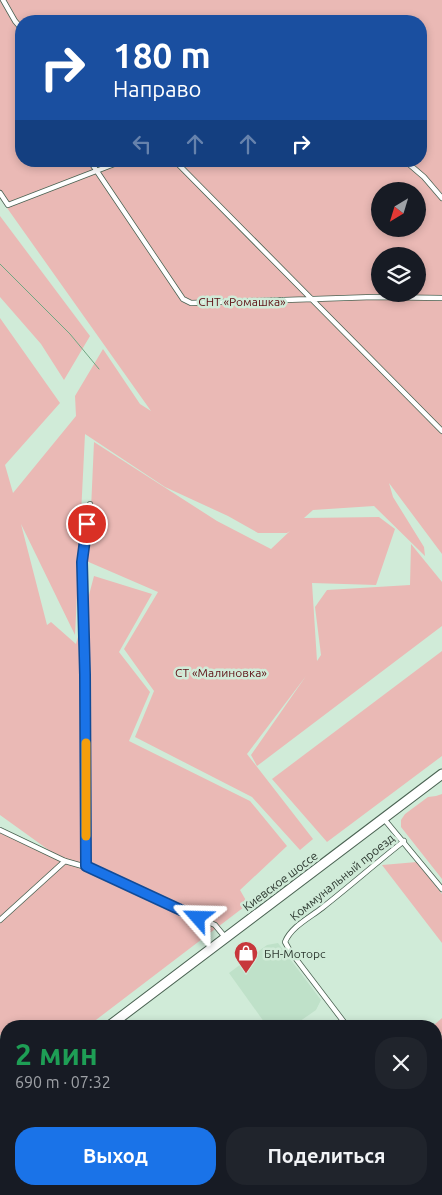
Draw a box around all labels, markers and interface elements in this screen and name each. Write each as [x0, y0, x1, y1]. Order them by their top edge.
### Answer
icon: right [30, 35, 95, 100]
text: 180 m [113, 35, 211, 75]
text: Направо [113, 76, 201, 101]
icon: left [128, 130, 156, 158]
icon: ahead [181, 130, 209, 158]
icon: ahead [234, 130, 262, 158]
icon: right [287, 130, 315, 158]
north arrow [371, 182, 426, 238]
map controls [371, 182, 426, 302]
button: layers [371, 247, 426, 302]
park label: СНТ «Ромашка» [198, 295, 286, 308]
pin [66, 503, 108, 545]
icon: arrive [73, 510, 101, 538]
park label: СТ «Малиновка» [175, 666, 267, 679]
street label: Коммунальный проезд [287, 831, 397, 923]
street label: Киевское шоссе [240, 849, 320, 913]
position arrow [171, 891, 223, 943]
shop icon: БН-Моторс [233, 940, 259, 974]
place label: БН-Моторс [264, 947, 326, 960]
text: 2 мин [15, 1037, 98, 1071]
button: close [375, 1037, 427, 1089]
text: 690 m · 07:32 [15, 1073, 111, 1091]
button: Выход [15, 1127, 216, 1185]
button: Поделиться [226, 1127, 427, 1185]

